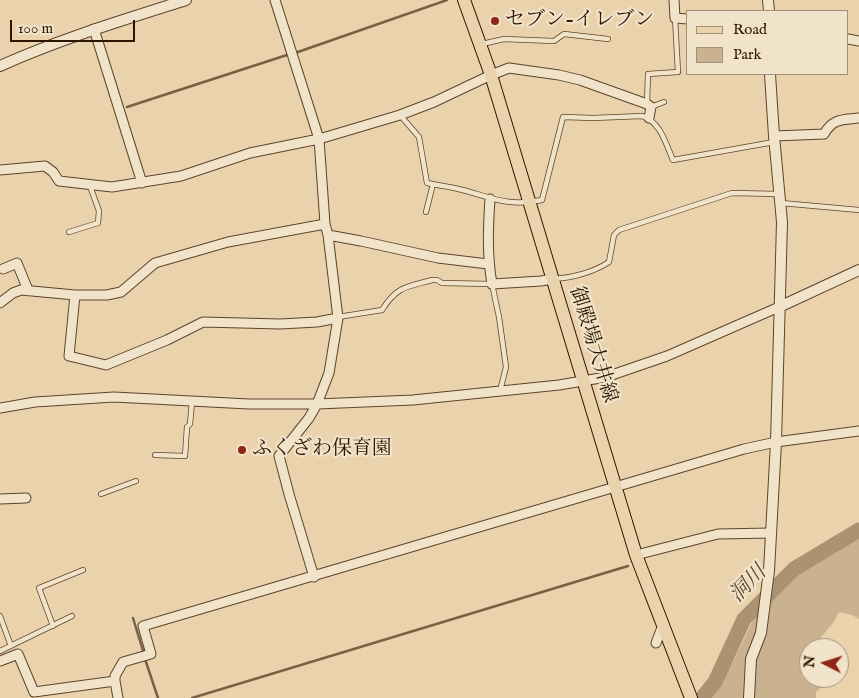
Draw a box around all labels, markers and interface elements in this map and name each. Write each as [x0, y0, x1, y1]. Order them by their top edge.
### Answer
place label: セブン-イレブン [505, 9, 654, 33]
scale bar [12, 10, 138, 42]
legend [686, 10, 849, 75]
marker: セブン-イレブン [489, 15, 501, 27]
text: 100 m [18, 19, 53, 38]
text: Road [733, 20, 767, 39]
text: Park [733, 45, 762, 64]
street label: 御殿場大井線 [563, 284, 621, 406]
place label: ふくざわ保育園 [252, 438, 392, 462]
marker: ふくざわ保育園 [236, 444, 248, 456]
water label: 洞川 [725, 561, 773, 609]
north arrow [799, 638, 849, 688]
text: N [801, 655, 820, 669]

